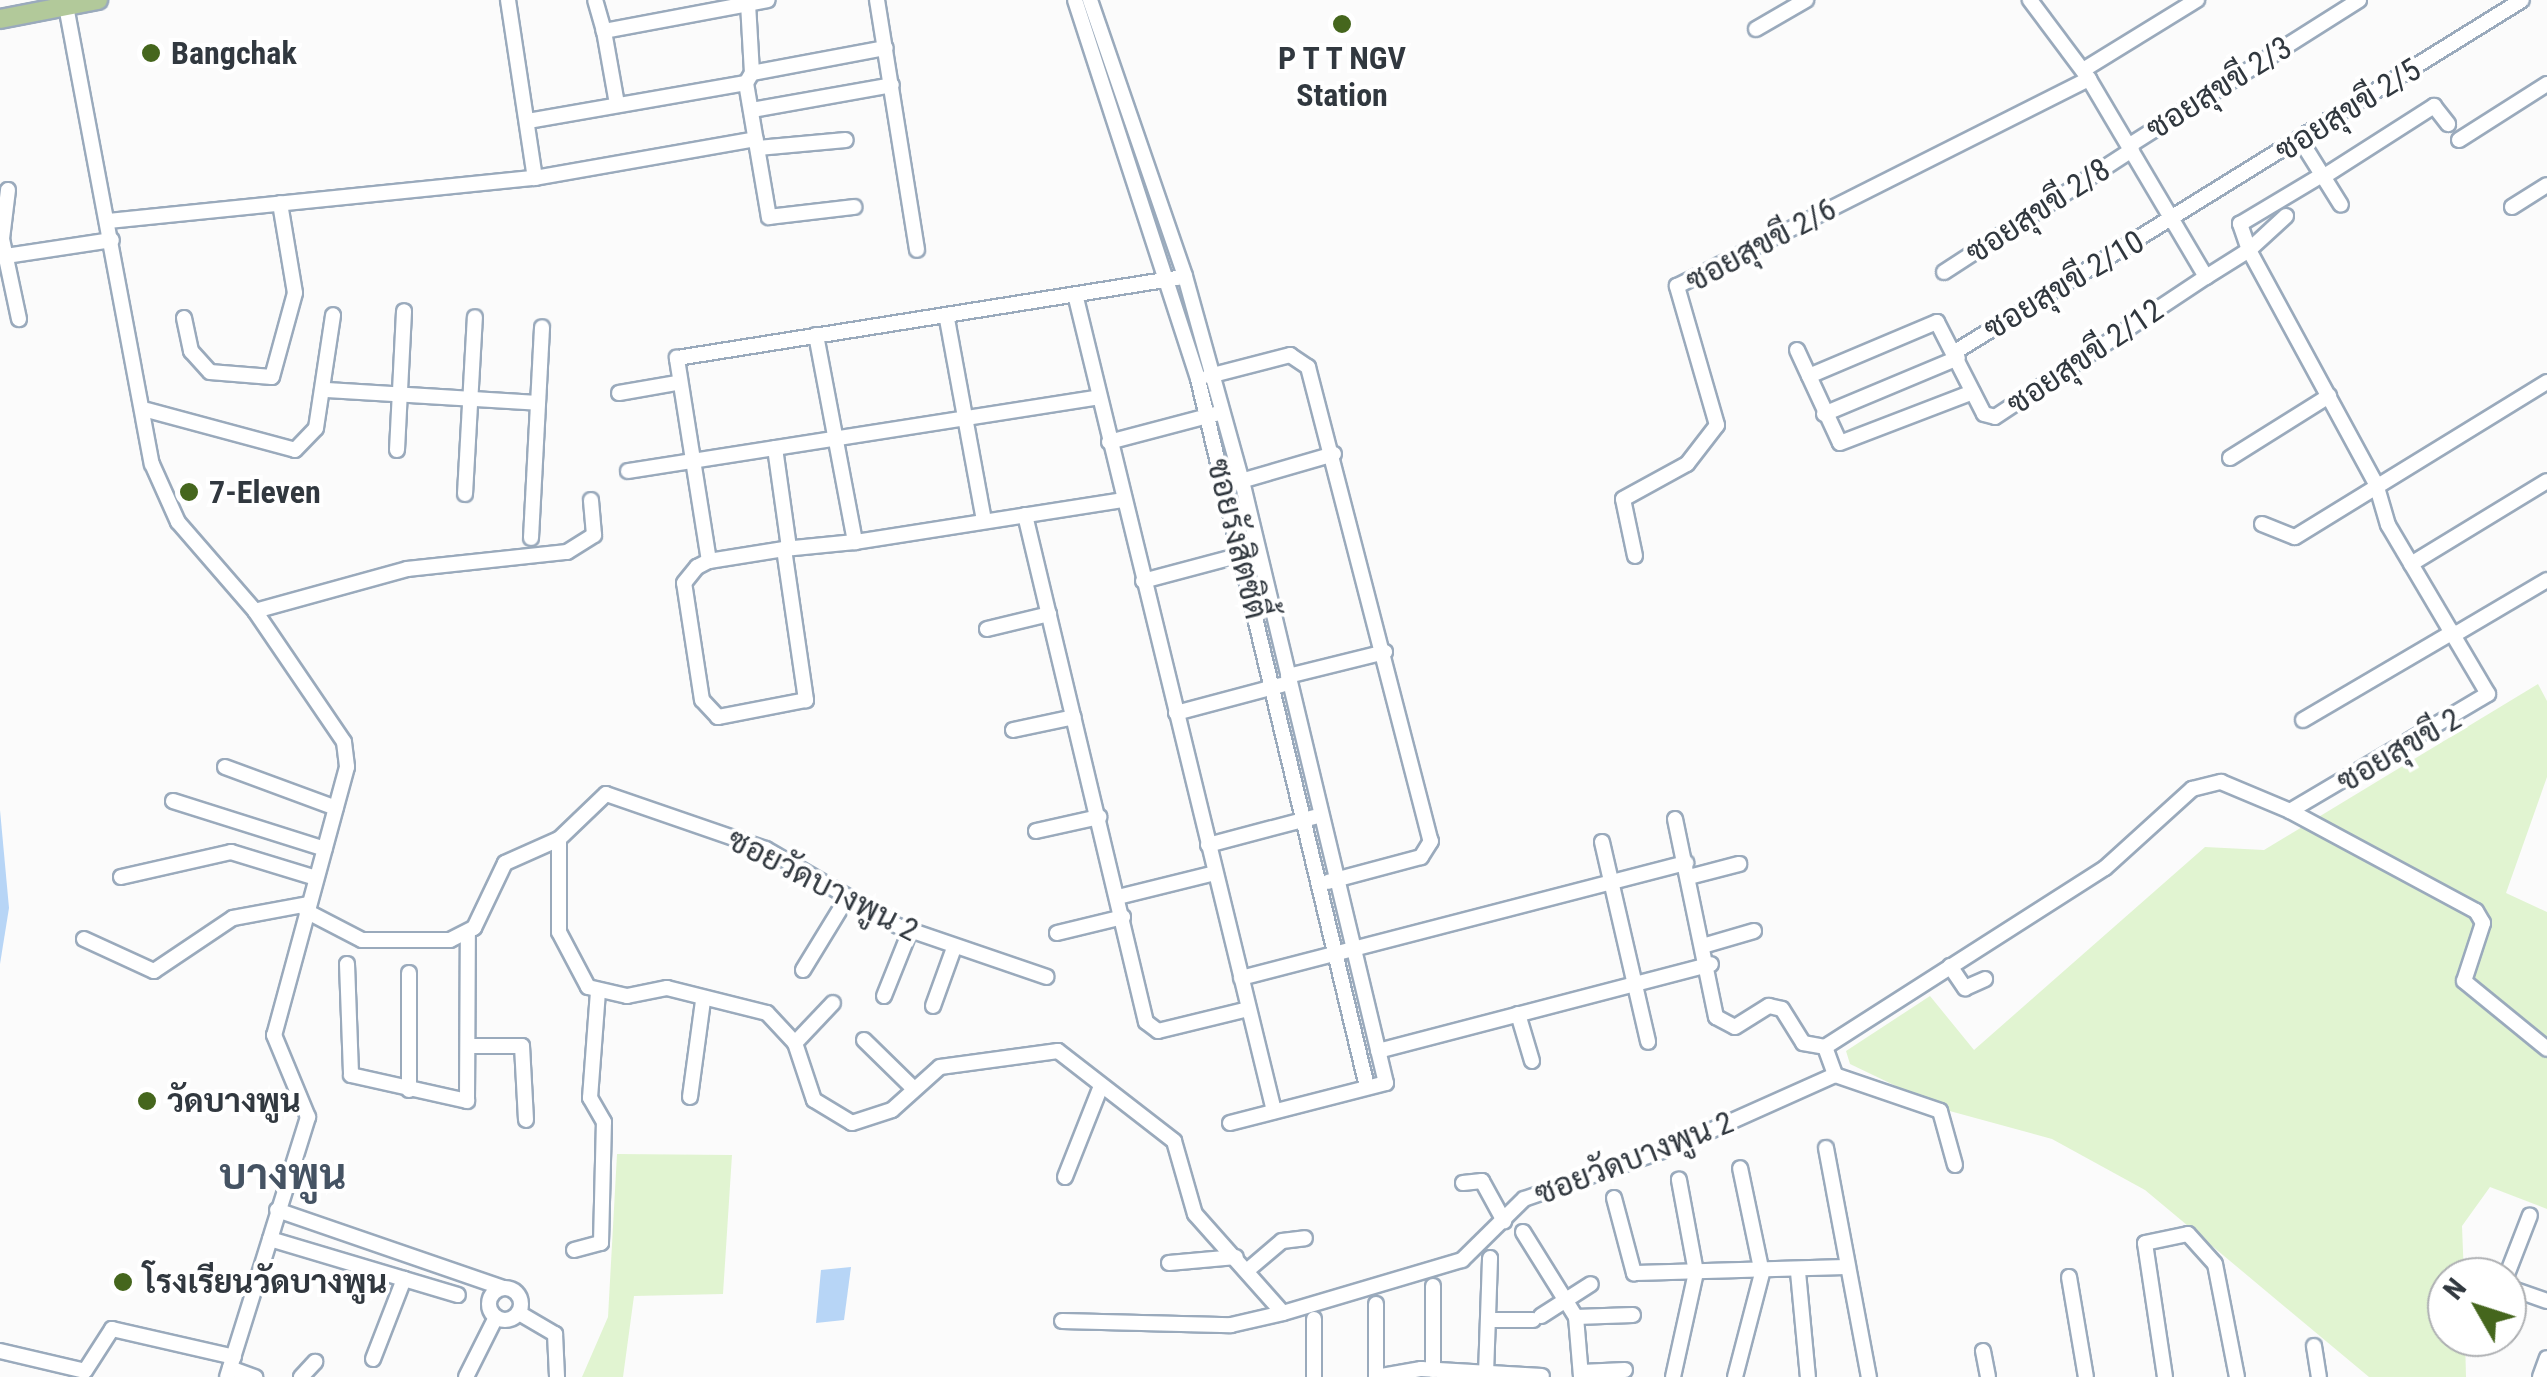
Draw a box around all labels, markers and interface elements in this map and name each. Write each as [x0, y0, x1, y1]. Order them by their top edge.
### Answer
marker: P T T NGV Station [1331, 13, 1353, 35]
street label: ซอยสุขขี 2/3 [2139, 28, 2299, 148]
place label: Bangchak [171, 34, 297, 72]
place label: P T T NGV Station [1276, 40, 1408, 115]
marker: Bangchak [140, 42, 162, 64]
street label: ซอยสุขขี 2/5 [2268, 50, 2428, 170]
street label: ซอยสุขขี 2/8 [1959, 150, 2117, 272]
street label: ซอยสุขขี 2/6 [1680, 190, 1842, 300]
street label: ซอยสุขขี 2/10 [1977, 222, 2151, 348]
street label: ซอยสุขขี 2/12 [2000, 291, 2170, 423]
street label: ซอยรังสิตซิตี้ [1199, 455, 1275, 623]
place label: 7-Eleven [209, 473, 321, 511]
marker: 7-Eleven [178, 481, 200, 503]
street label: ซอยสุขขี 2 [2330, 699, 2468, 801]
street label: ซอยวัดบางพูน 2 [721, 820, 925, 950]
place label: วัดบางพูน [167, 1082, 301, 1120]
marker: วัดบางพูน [136, 1090, 158, 1112]
street label: ซอยวัดบางพูน 2 [1529, 1103, 1739, 1213]
district label: บางพูน [219, 1150, 347, 1200]
north arrow [2427, 1257, 2527, 1357]
place label: โรงเรียนวัดบางพูน [143, 1263, 387, 1301]
marker: โรงเรียนวัดบางพูน [112, 1271, 134, 1293]
text: N [2437, 1272, 2473, 1306]

